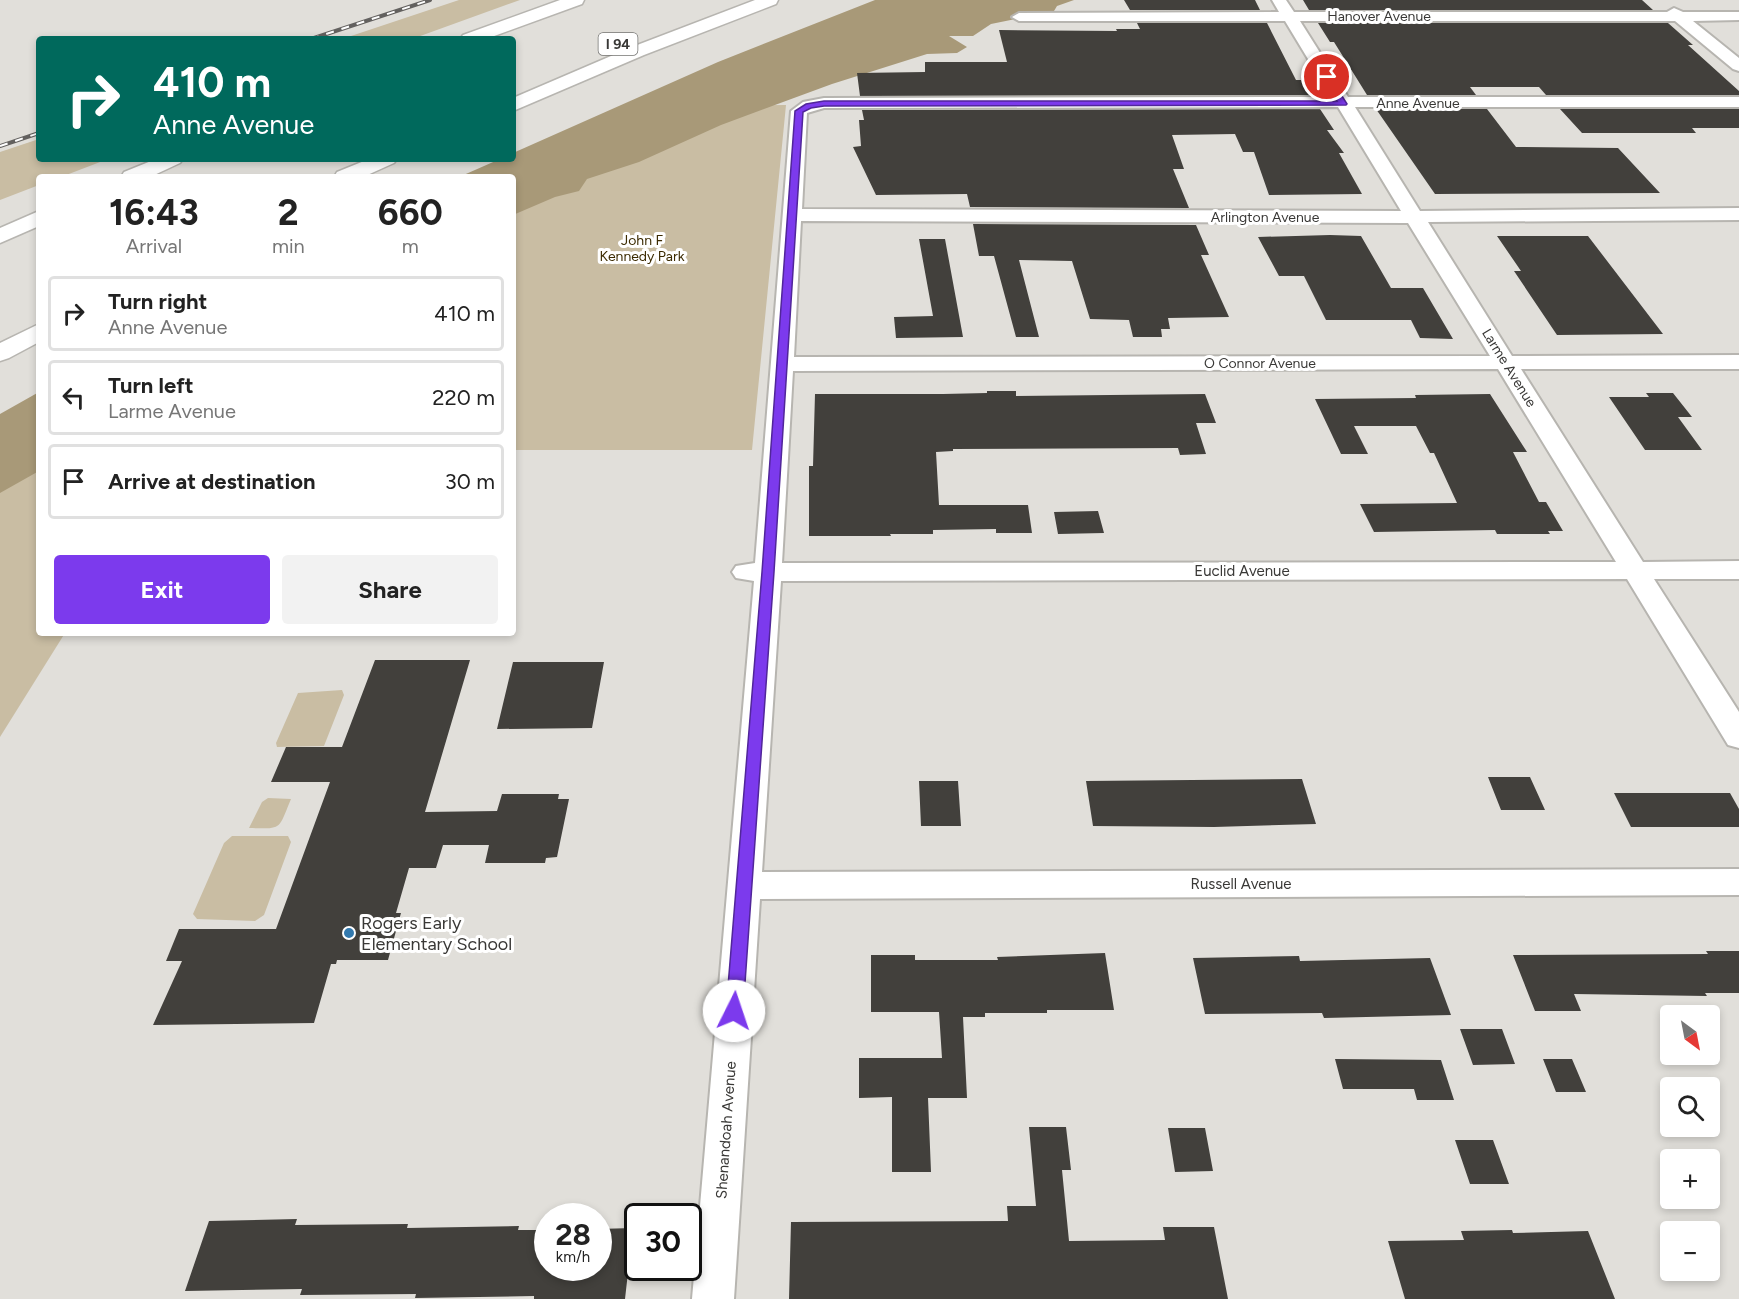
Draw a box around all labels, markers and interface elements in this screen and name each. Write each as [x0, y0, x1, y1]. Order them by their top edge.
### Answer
street label: Hanover Avenue [1327, 8, 1431, 25]
road number: I 94 [598, 33, 638, 55]
pin [1301, 51, 1352, 102]
text: 410 m [153, 57, 271, 108]
icon: right [54, 60, 132, 138]
icon: arrive [1310, 60, 1343, 93]
street label: Anne Avenue [1376, 95, 1460, 112]
text: Anne Avenue [153, 108, 314, 141]
text: 16:43 [109, 191, 199, 234]
text: 2 [278, 191, 299, 234]
text: 660 [378, 191, 443, 234]
street label: Arlington Avenue [1211, 209, 1320, 226]
park label: John F Kennedy Park [600, 232, 685, 265]
text: Arrival [126, 234, 182, 258]
text: min [272, 234, 305, 258]
text: m [402, 234, 419, 258]
text: Turn right [108, 288, 207, 315]
icon: right [57, 297, 90, 330]
text: 410 m [434, 300, 495, 327]
text: Anne Avenue [108, 315, 227, 339]
street label: Larme Avenue [1478, 326, 1540, 411]
street label: O Connor Avenue [1204, 355, 1316, 372]
text: Turn left [108, 372, 194, 399]
icon: left [57, 381, 90, 414]
text: 220 m [432, 384, 495, 411]
text: Larme Avenue [108, 399, 236, 423]
icon: arrive [57, 465, 90, 498]
text: Arrive at destination [108, 468, 316, 495]
text: 30 m [445, 468, 495, 495]
button: Exit [54, 555, 270, 624]
button: Share [282, 555, 498, 624]
street label: Euclid Avenue [1194, 562, 1290, 580]
street label: Russell Avenue [1191, 875, 1291, 893]
place label: Rogers Early Elementary School [361, 912, 512, 955]
marker: Rogers Early Elementary School [342, 926, 356, 940]
position arrow [702, 979, 766, 1043]
north arrow [1660, 1005, 1720, 1065]
map controls [1660, 1005, 1720, 1281]
street label: Shenandoah Avenue [712, 1060, 740, 1200]
button: search [1660, 1077, 1720, 1137]
button: + [1660, 1149, 1720, 1209]
speed limit sign: 30 [624, 1203, 702, 1281]
text: 28 [555, 1216, 591, 1253]
button: − [1660, 1221, 1720, 1281]
text: km/h [556, 1248, 590, 1266]

